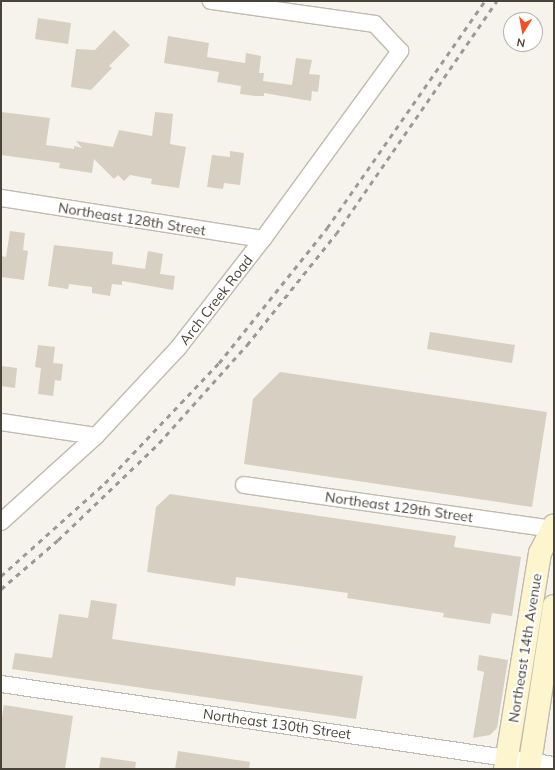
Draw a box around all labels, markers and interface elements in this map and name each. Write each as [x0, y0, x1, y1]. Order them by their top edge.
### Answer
north arrow [503, 12, 543, 52]
text: N [515, 35, 526, 50]
street label: Northeast 128th Street [57, 199, 207, 239]
street label: Arch Creek Road [176, 252, 256, 348]
street label: Northeast 129th Street [324, 488, 474, 526]
street label: Northeast 14th Avenue [505, 572, 545, 724]
street label: Northeast 130th Street [202, 705, 352, 743]

